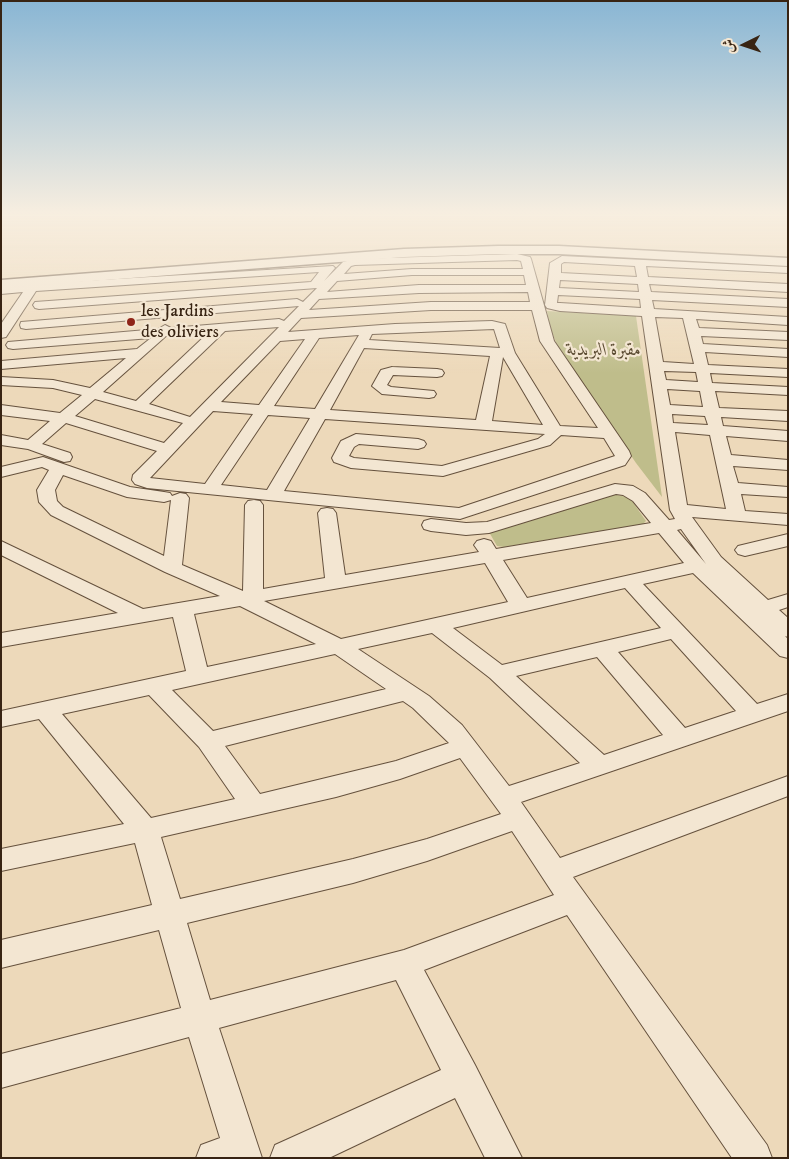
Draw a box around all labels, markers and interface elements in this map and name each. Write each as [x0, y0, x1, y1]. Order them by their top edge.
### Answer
north arrow [719, 20, 769, 70]
text: ش [720, 38, 738, 54]
place label: les Jardins des oliviers [141, 301, 219, 344]
marker: les Jardins des oliviers [125, 316, 137, 328]
park label: مقبرة البريدية [567, 340, 641, 362]

